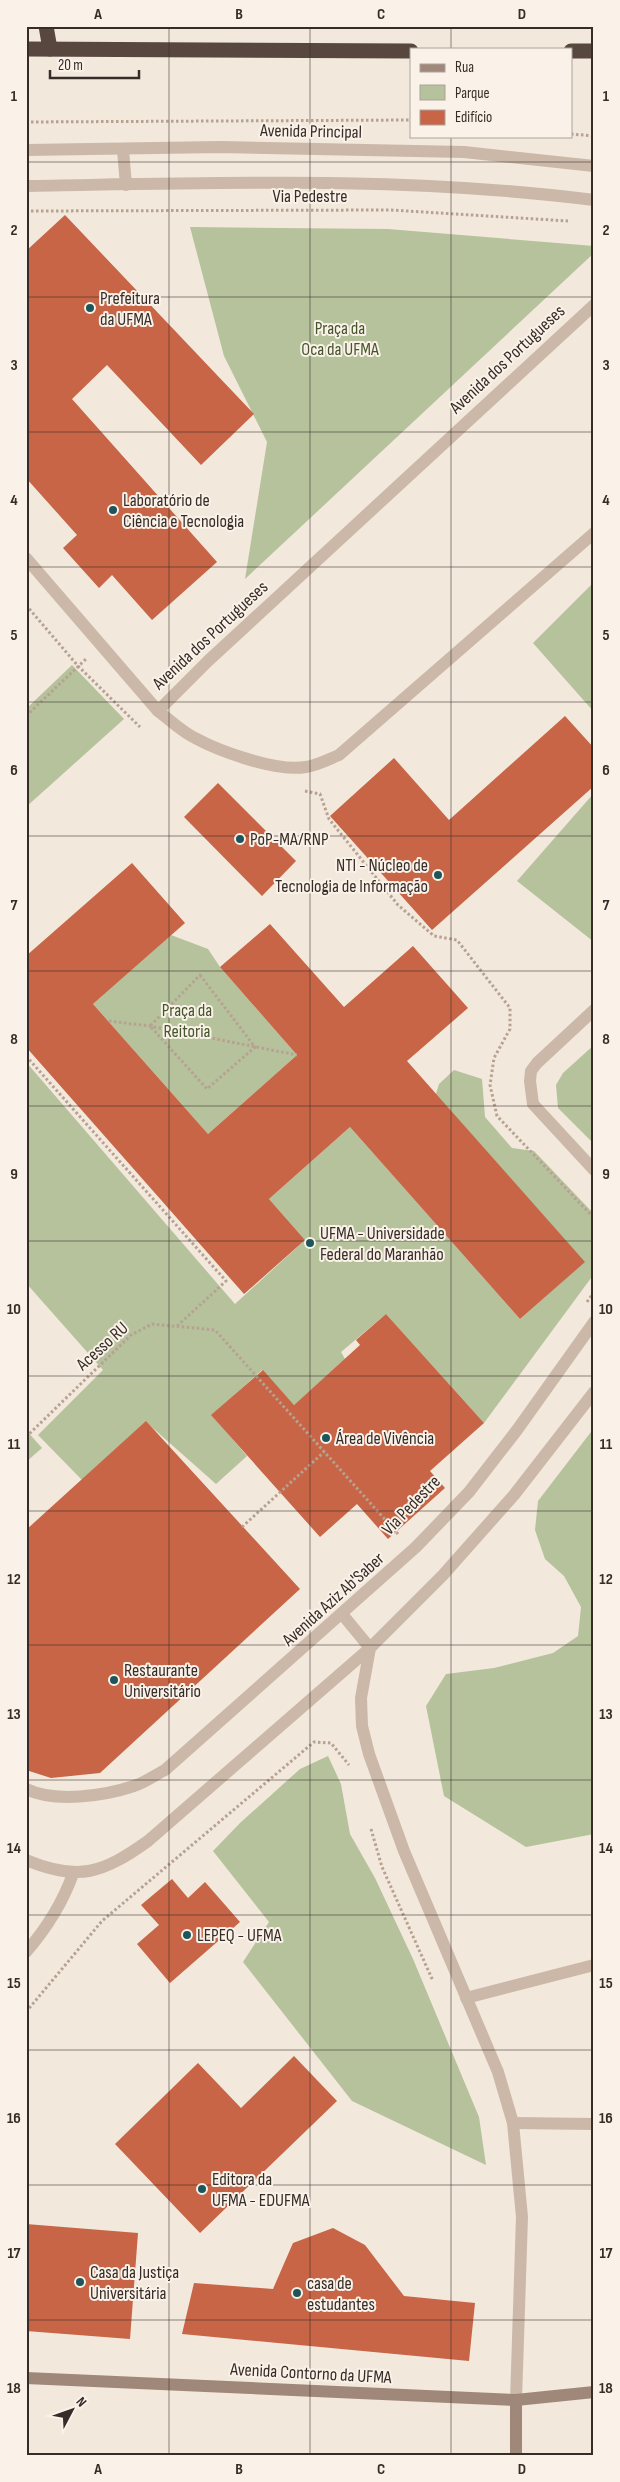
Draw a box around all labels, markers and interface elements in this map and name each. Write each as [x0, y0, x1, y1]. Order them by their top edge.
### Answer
text: A [93, 5, 102, 24]
text: B [235, 5, 243, 24]
text: C [377, 5, 385, 24]
text: D [518, 5, 526, 24]
scale bar [50, 48, 139, 80]
legend [410, 48, 572, 138]
text: 20 m [58, 56, 83, 75]
text: Rua [455, 58, 474, 77]
text: Parque [455, 84, 490, 103]
text: 1 [11, 87, 18, 106]
text: 1 [603, 87, 610, 106]
text: Edifício [455, 108, 492, 127]
street label: Avenida Principal [259, 120, 362, 143]
street label: Via Pedestre [273, 186, 347, 207]
text: 2 [10, 221, 18, 240]
text: 2 [602, 221, 610, 240]
place label: Prefeitura da UFMA [100, 288, 160, 330]
street label: Avenida dos Portugueses [445, 301, 569, 419]
marker: Prefeitura da UFMA [84, 302, 96, 314]
park label: Praça da Oca da UFMA [301, 318, 379, 360]
text: 3 [10, 356, 18, 375]
text: 3 [602, 356, 610, 375]
place label: Laboratório de Ciência e Tecnologia [123, 490, 244, 532]
text: 4 [10, 491, 18, 510]
text: 4 [602, 491, 610, 510]
marker: Laboratório de Ciência e Tecnologia [107, 504, 119, 516]
street label: Avenida dos Portugueses [148, 577, 272, 695]
text: 5 [10, 626, 18, 645]
text: 5 [602, 626, 610, 645]
text: 6 [10, 761, 18, 780]
text: 6 [602, 761, 610, 780]
place label: PoP-MA/RNP [250, 829, 329, 850]
marker: PoP-MA/RNP [234, 833, 246, 845]
place label: NTI - Núcleo de Tecnologia de Informação [275, 855, 428, 897]
marker: NTI - Núcleo de Tecnologia de Informação [432, 869, 444, 881]
text: 7 [11, 896, 18, 915]
text: 7 [603, 896, 610, 915]
park label: Praça da Reitoria [162, 1000, 212, 1042]
text: 8 [10, 1030, 18, 1049]
text: 8 [602, 1030, 610, 1049]
text: 9 [10, 1165, 18, 1184]
text: 9 [602, 1165, 610, 1184]
place label: UFMA - Universidade Federal do Maranhão [320, 1223, 445, 1265]
marker: UFMA - Universidade Federal do Maranhão [304, 1237, 316, 1249]
text: 10 [7, 1300, 21, 1319]
text: 10 [599, 1300, 613, 1319]
street label: Acesso RU [71, 1318, 133, 1376]
place label: Área de Vivência [335, 1428, 434, 1449]
marker: Área de Vivência [320, 1432, 332, 1444]
text: 11 [8, 1435, 21, 1454]
text: 11 [600, 1435, 613, 1454]
street label: Via Pedestre [378, 1471, 445, 1540]
street label: Avenida Aziz Ab'Saber [277, 1548, 389, 1651]
text: 12 [7, 1570, 21, 1589]
text: 12 [599, 1570, 613, 1589]
place label: Restaurante Universitário [124, 1660, 201, 1702]
marker: Restaurante Universitário [108, 1674, 120, 1686]
text: 13 [7, 1705, 21, 1724]
text: 13 [599, 1705, 613, 1724]
text: 14 [7, 1839, 21, 1858]
text: 14 [599, 1839, 613, 1858]
place label: LEPEQ - UFMA [197, 1925, 282, 1946]
marker: LEPEQ - UFMA [181, 1929, 193, 1941]
text: 15 [7, 1974, 21, 1993]
text: 15 [599, 1974, 613, 1993]
text: 16 [7, 2109, 21, 2128]
text: 16 [599, 2109, 613, 2128]
place label: Editora da UFMA - EDUFMA [212, 2169, 310, 2211]
marker: Editora da UFMA - EDUFMA [196, 2183, 208, 2195]
text: 17 [7, 2244, 21, 2263]
text: 17 [599, 2244, 613, 2263]
place label: Casa da Justiça Universitária [90, 2262, 179, 2304]
place label: casa de estudantes [307, 2273, 375, 2315]
marker: Casa da Justiça Universitária [74, 2276, 86, 2288]
marker: casa de estudantes [291, 2287, 303, 2299]
street label: Avenida Contorno da UFMA [229, 2359, 392, 2388]
text: 18 [7, 2379, 21, 2398]
text: 18 [599, 2379, 613, 2398]
north arrow [48, 2384, 98, 2434]
text: N [73, 2393, 90, 2410]
text: A [93, 2460, 102, 2479]
text: B [235, 2460, 243, 2479]
text: C [377, 2460, 385, 2479]
text: D [518, 2460, 526, 2479]

